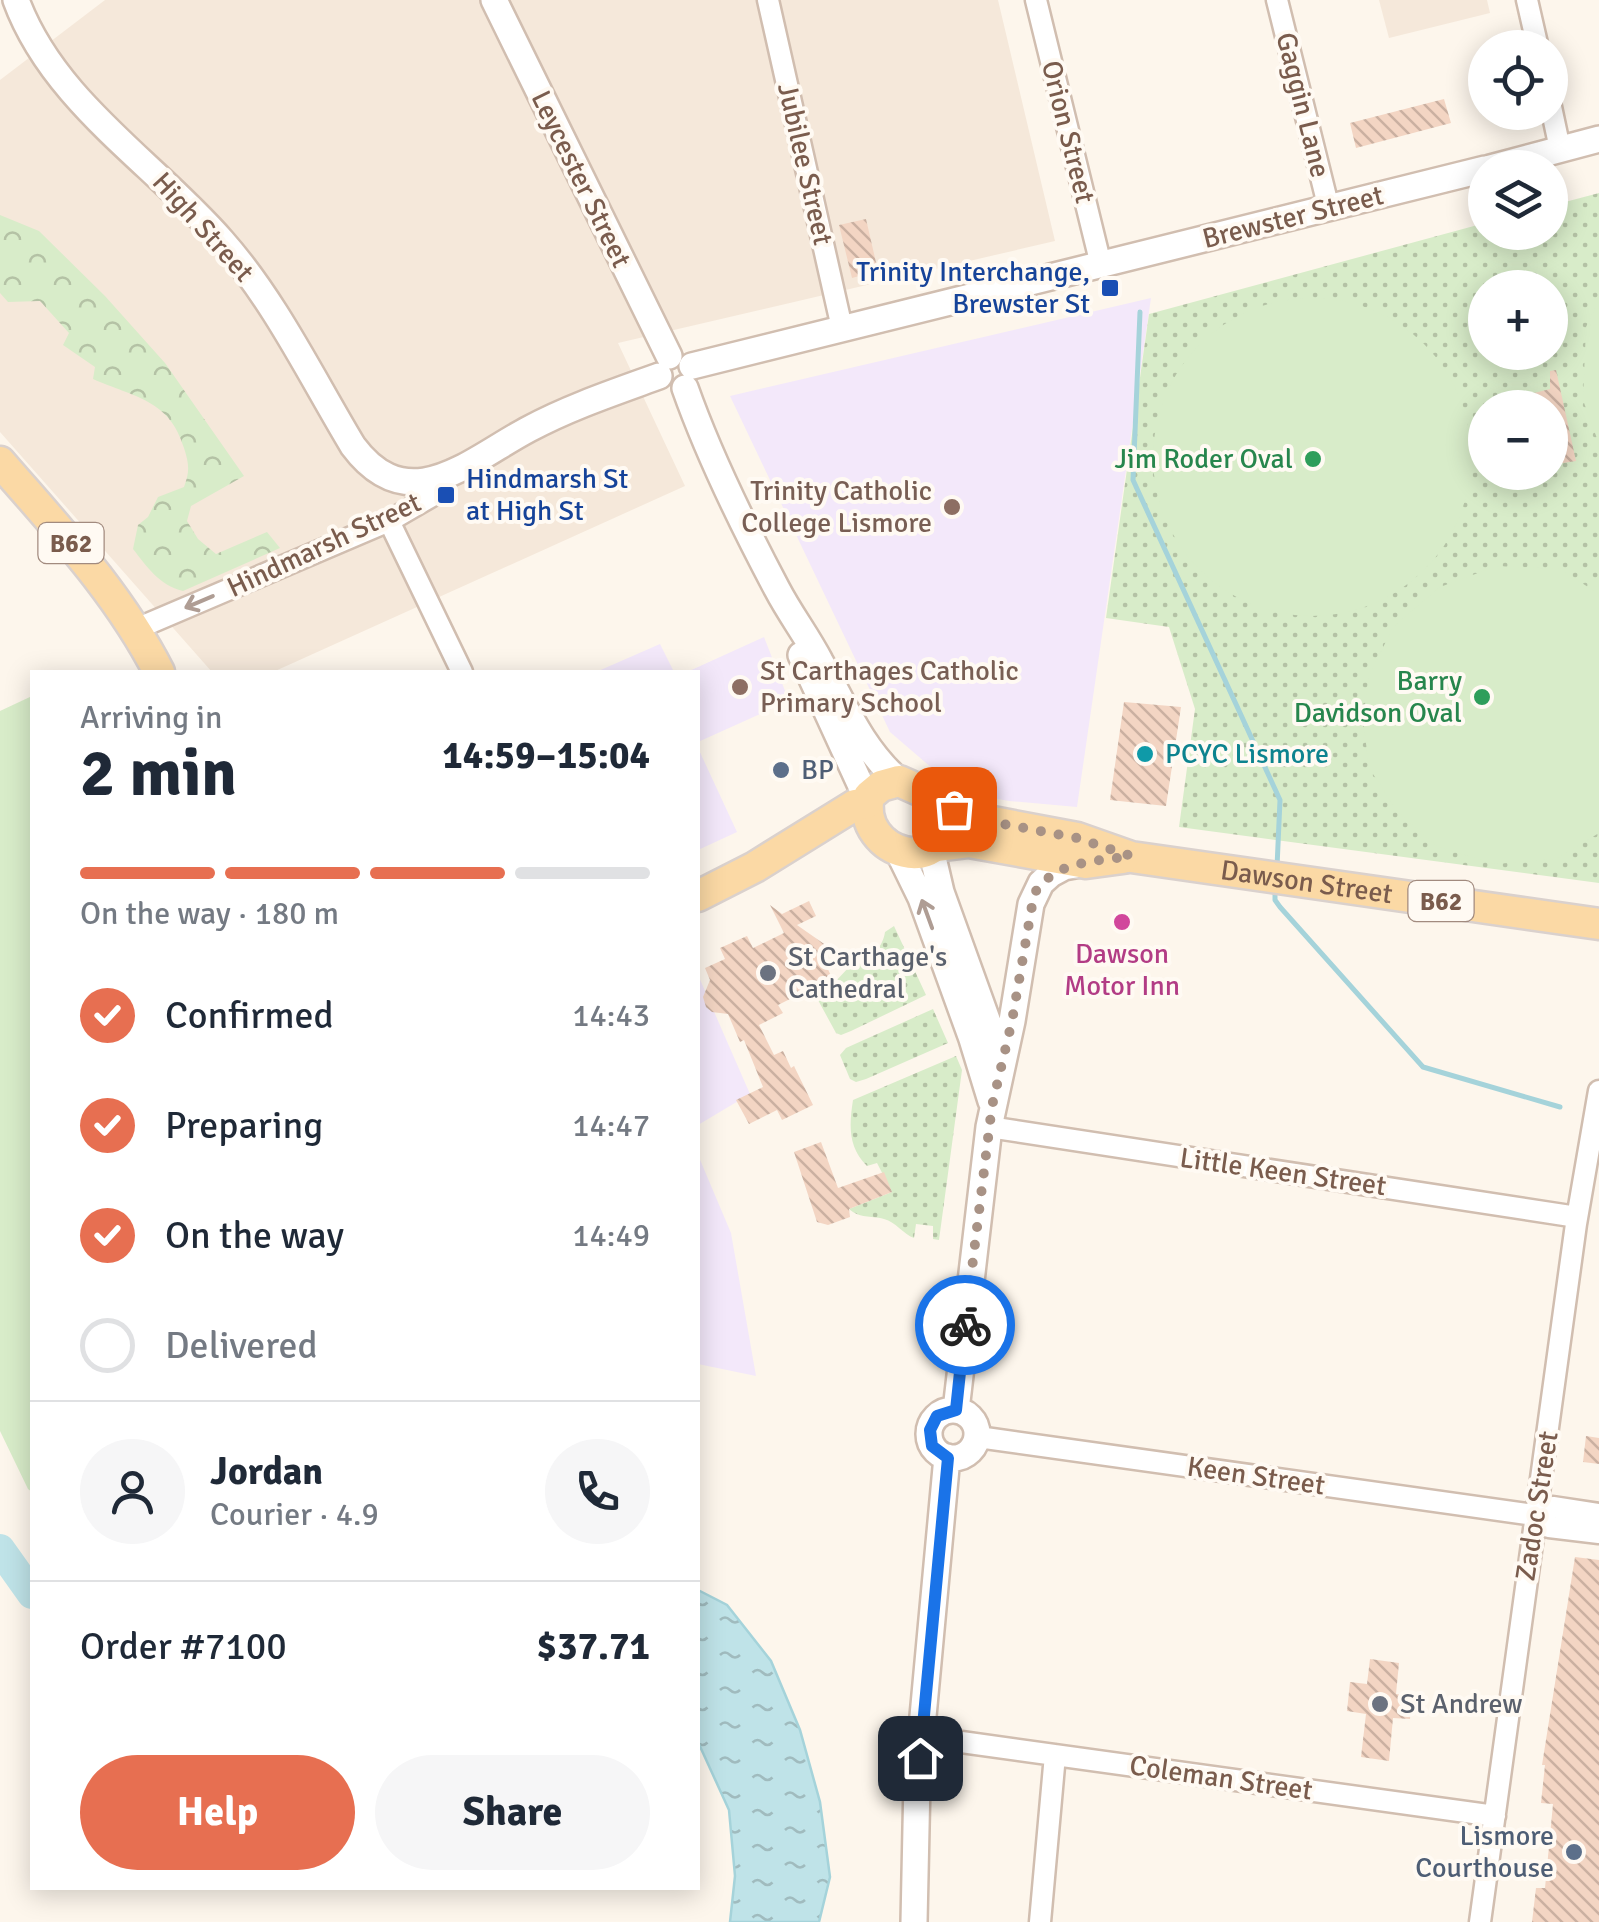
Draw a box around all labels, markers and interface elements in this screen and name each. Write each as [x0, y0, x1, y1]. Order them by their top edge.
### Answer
street label: Gaggin Lane [1269, 29, 1337, 181]
map controls [1468, 30, 1568, 490]
button: locate [1468, 30, 1568, 130]
street label: Orion Street [1034, 57, 1102, 207]
street label: Jubilee Street [770, 80, 840, 249]
street label: Leycester Street [524, 85, 639, 273]
button: layers [1468, 150, 1568, 250]
street label: High Street [145, 165, 261, 289]
street label: Brewster Street [1199, 178, 1387, 256]
place label: Trinity Interchange, Brewster St [856, 255, 1090, 321]
button: + [1468, 270, 1568, 370]
marker: Trinity Interchange, Brewster St [1099, 277, 1121, 299]
button: − [1468, 390, 1568, 490]
place label: Jim Roder Oval [1115, 442, 1293, 476]
marker: Jim Roder Oval [1302, 448, 1324, 470]
place label: Hindmarsh St at High St [466, 462, 629, 528]
place label: Trinity Catholic College Lismore [741, 474, 932, 540]
marker: Hindmarsh St at High St [435, 484, 457, 506]
street label: Hindmarsh Street [222, 485, 427, 605]
marker: Trinity Catholic College Lismore [941, 496, 963, 518]
road number: B62 [38, 523, 104, 563]
one-way arrow [184, 594, 215, 612]
place label: St Carthages Catholic Primary School [760, 654, 1019, 720]
place label: Barry Davidson Oval [1294, 664, 1462, 730]
marker: St Carthages Catholic Primary School [729, 676, 751, 698]
marker: Barry Davidson Oval [1471, 686, 1493, 708]
text: Arriving in [80, 698, 222, 737]
text: 14:59–15:04 [442, 732, 650, 779]
text: 2 min [80, 734, 237, 814]
place label: PCYC Lismore [1165, 737, 1329, 771]
marker: PCYC Lismore [1134, 743, 1156, 765]
place label: BP [801, 753, 834, 787]
marker: BP [770, 759, 792, 781]
pin [912, 767, 997, 852]
icon: bag [927, 782, 982, 837]
street label: Dawson Street [1218, 853, 1395, 911]
road number: B62 [1408, 881, 1474, 921]
text: On the way · 180 m [80, 894, 339, 933]
one-way arrow [917, 900, 935, 931]
marker: Dawson Motor Inn [1111, 911, 1133, 933]
place label: Dawson Motor Inn [1064, 937, 1180, 1003]
place label: St Carthage's Cathedral [788, 940, 947, 1006]
marker: St Carthage's Cathedral [757, 962, 779, 984]
icon: check [80, 988, 135, 1043]
text: Confirmed [165, 992, 334, 1039]
text: 14:43 [572, 996, 650, 1035]
icon: check [80, 1098, 135, 1153]
text: Preparing [165, 1102, 323, 1149]
text: 14:47 [572, 1106, 650, 1145]
street label: Little Keen Street [1178, 1141, 1388, 1203]
icon: check [80, 1208, 135, 1263]
text: On the way [165, 1212, 344, 1259]
text: 14:49 [572, 1216, 650, 1255]
courier [915, 1275, 1015, 1375]
icon: bike [938, 1298, 993, 1353]
text: Delivered [165, 1322, 318, 1369]
street label: Zadoc Street [1508, 1429, 1566, 1583]
button: person [80, 1439, 185, 1544]
button: phone [545, 1439, 650, 1544]
text: Jordan [210, 1448, 323, 1495]
street label: Keen Street [1185, 1450, 1327, 1503]
text: Courier · 4.9 [210, 1495, 379, 1534]
text: Order #7100 [80, 1623, 287, 1670]
text: $37.71 [537, 1623, 650, 1670]
place label: St Andrew [1400, 1687, 1522, 1721]
marker: St Andrew [1369, 1693, 1391, 1715]
pin [878, 1716, 963, 1801]
icon: home [893, 1731, 948, 1786]
street label: Coleman Street [1127, 1748, 1315, 1808]
button: Help [80, 1755, 355, 1870]
button: Share [375, 1755, 650, 1870]
place label: Lismore Courthouse [1415, 1819, 1554, 1885]
marker: Lismore Courthouse [1563, 1841, 1585, 1863]

